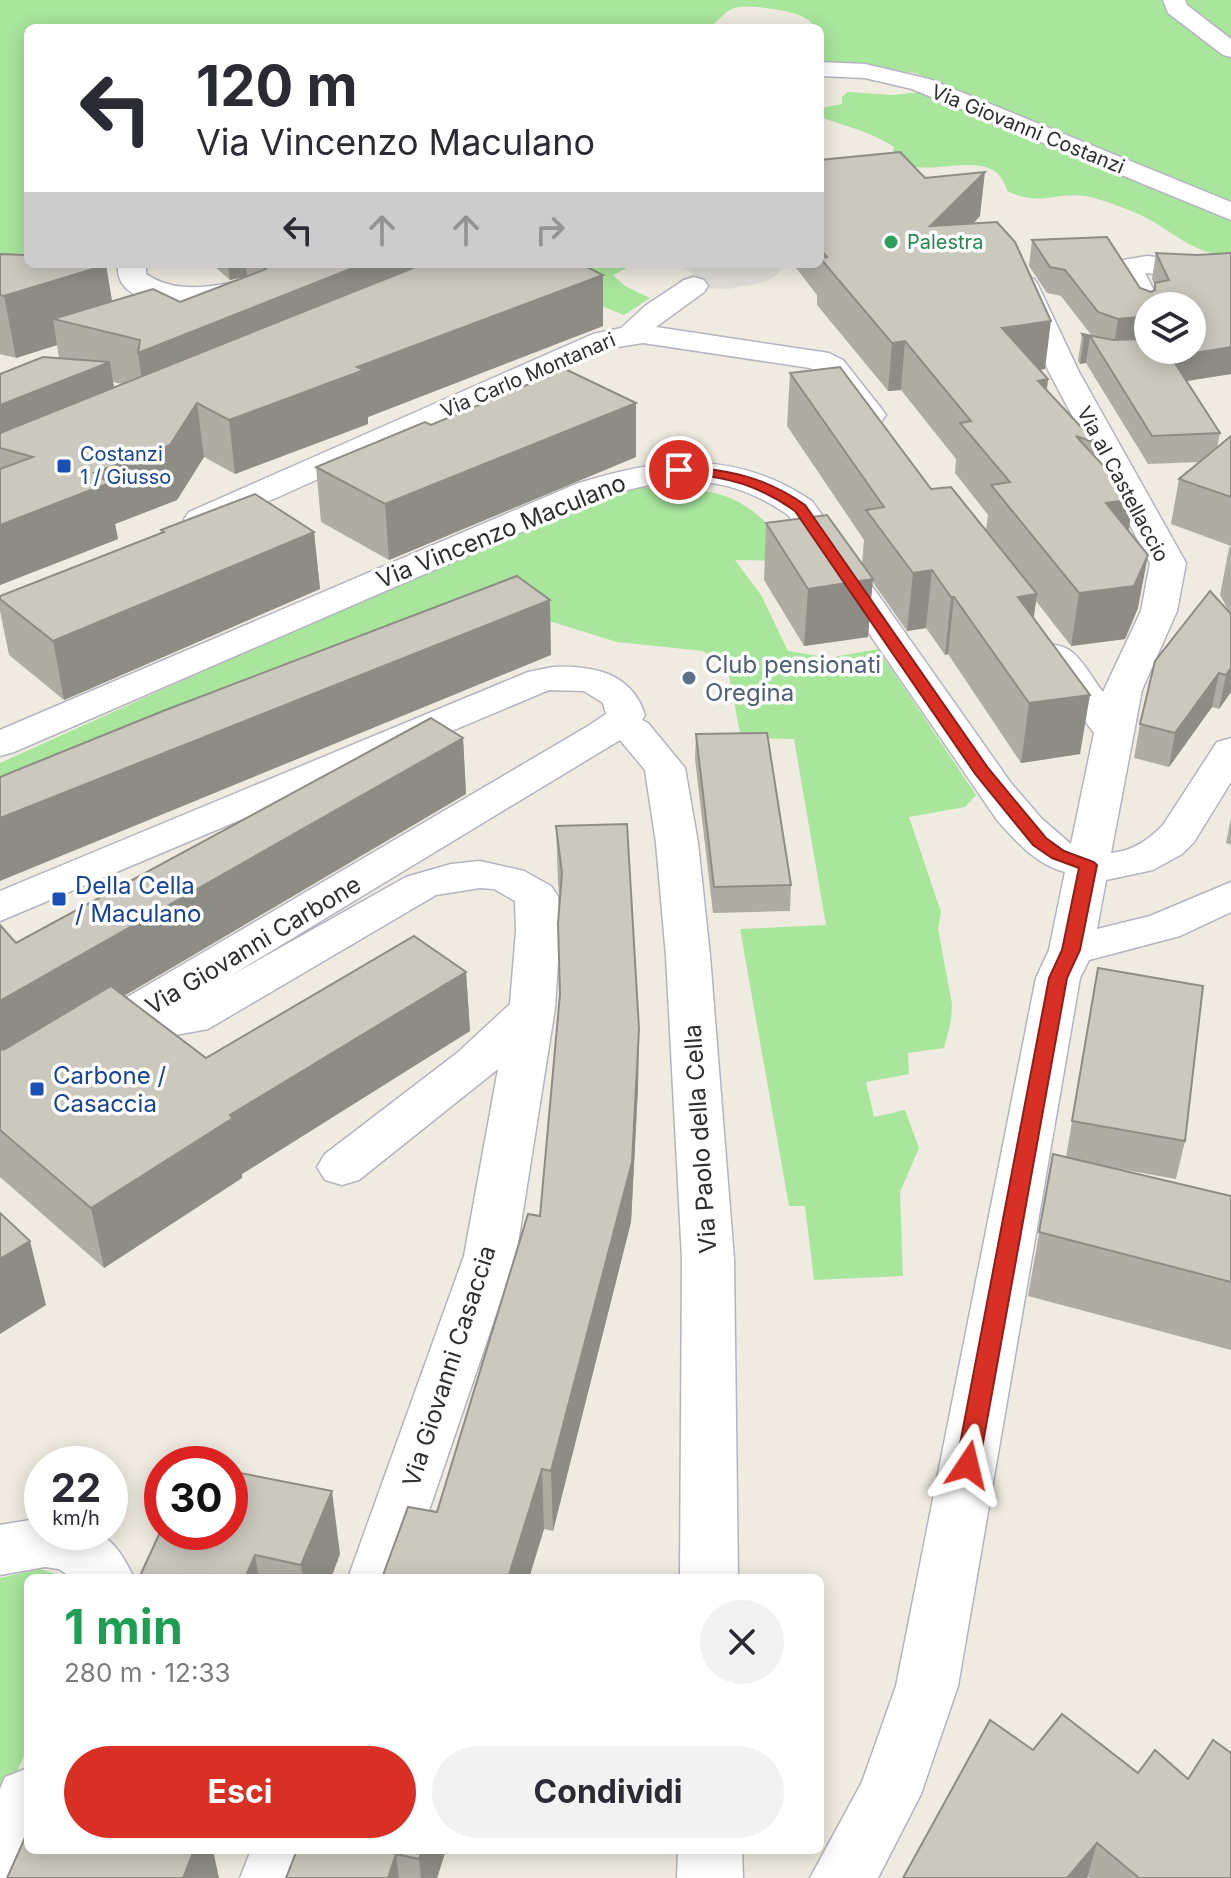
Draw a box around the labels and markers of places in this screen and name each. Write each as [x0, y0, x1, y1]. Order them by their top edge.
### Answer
place label: Palestra [907, 230, 983, 254]
marker: Palestra [882, 233, 900, 251]
pin [645, 436, 713, 504]
place label: Costanzi 1 / Giusso [80, 442, 171, 489]
marker: Costanzi 1 / Giusso [55, 457, 73, 475]
place label: Club pensionati Oregina [705, 650, 881, 707]
marker: Club pensionati Oregina [680, 669, 698, 687]
place label: Della Cella / Maculano [75, 871, 201, 928]
marker: Della Cella / Maculano [50, 890, 68, 908]
place label: Carbone / Casaccia [53, 1061, 166, 1118]
marker: Carbone / Casaccia [28, 1080, 46, 1098]

